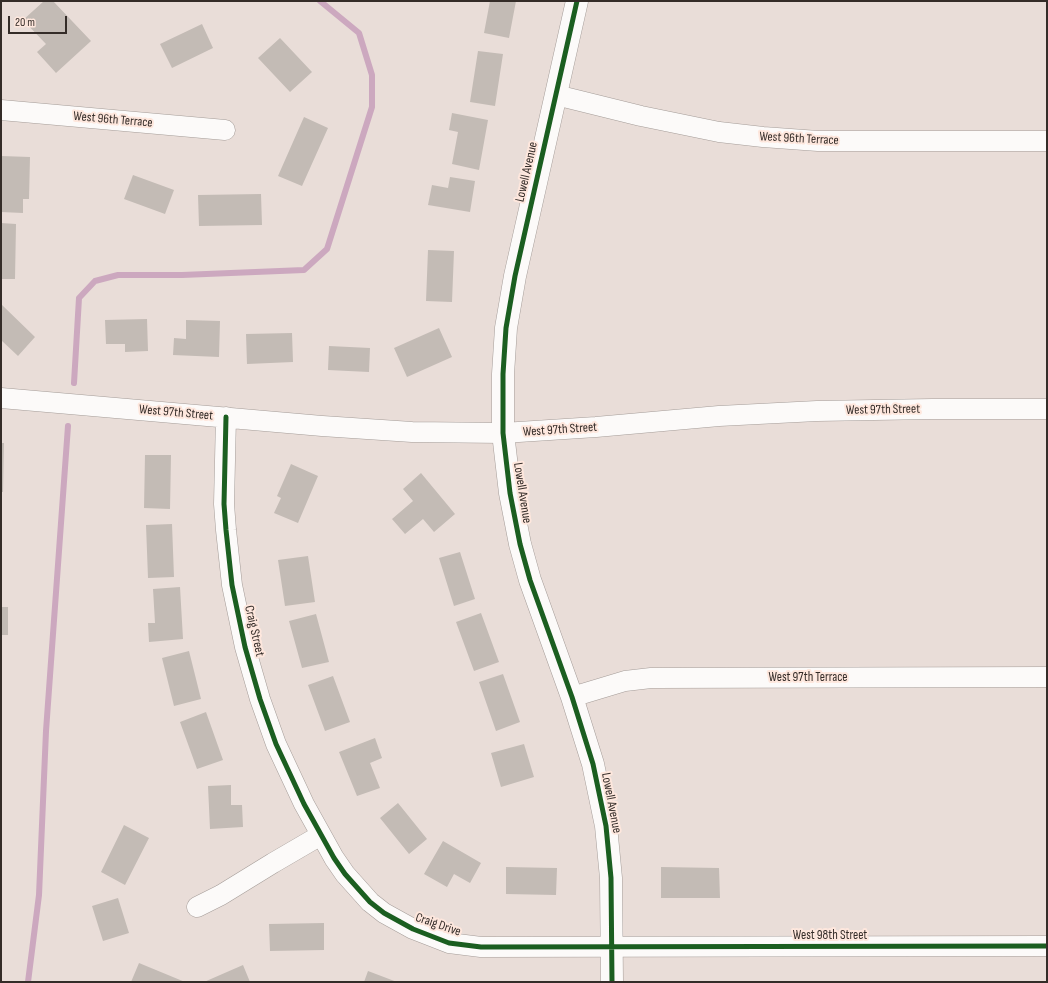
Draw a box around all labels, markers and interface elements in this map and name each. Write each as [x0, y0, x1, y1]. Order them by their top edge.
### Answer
scale bar [10, 8, 69, 34]
text: 20 m [15, 15, 35, 30]
street label: West 96th Terrace [73, 109, 153, 131]
street label: West 96th Terrace [759, 129, 839, 149]
street label: Lowell Avenue [513, 140, 541, 204]
street label: West 97th Street [138, 402, 214, 424]
street label: West 97th Street [846, 402, 920, 418]
street label: West 97th Street [522, 420, 598, 440]
street label: Lowell Avenue [510, 462, 534, 524]
street label: Craig Street [241, 604, 267, 658]
street label: West 97th Terrace [768, 670, 848, 686]
street label: Lowell Avenue [598, 771, 624, 835]
street label: Craig Drive [413, 910, 463, 940]
street label: West 98th Street [793, 928, 867, 944]

